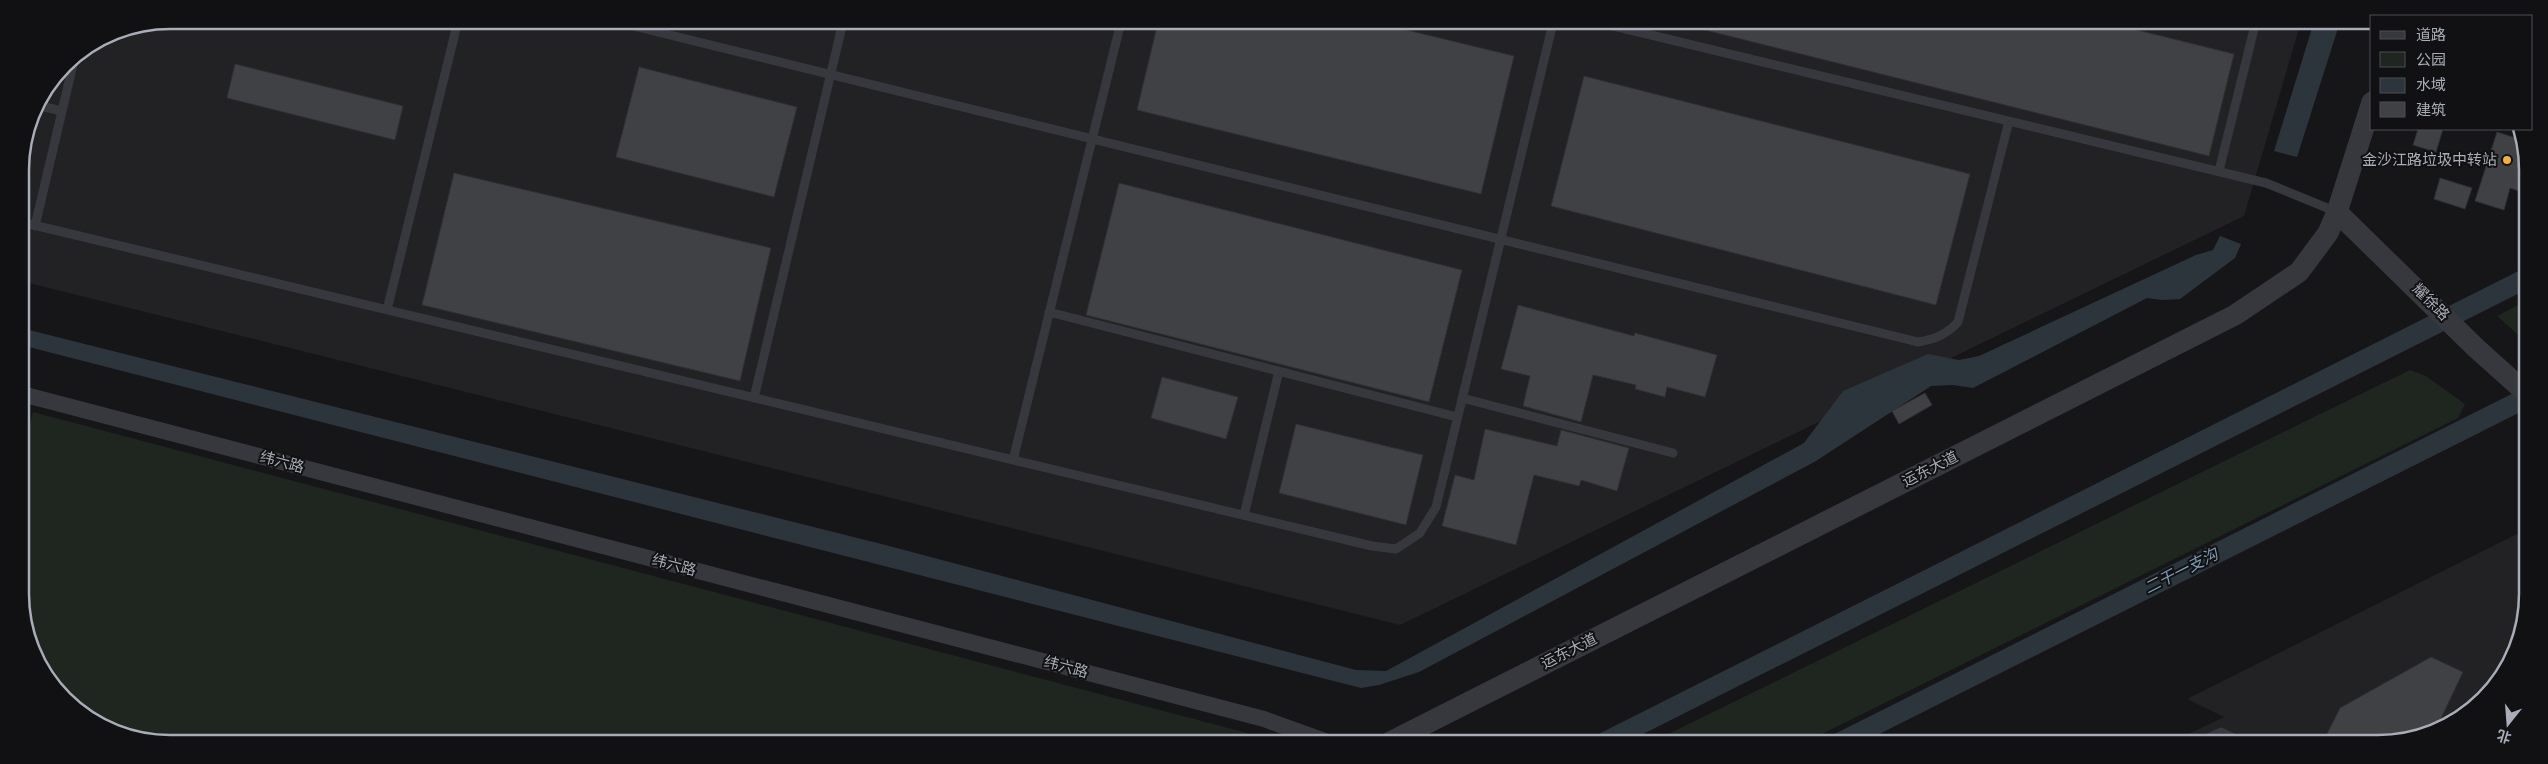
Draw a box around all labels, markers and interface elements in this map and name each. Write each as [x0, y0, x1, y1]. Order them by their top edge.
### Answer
legend [2370, 15, 2533, 130]
text: 道路 [2416, 26, 2446, 44]
text: 公园 [2416, 51, 2446, 69]
text: 水域 [2416, 76, 2446, 94]
text: 建筑 [2416, 101, 2446, 119]
place label: 金沙江路垃圾中转站 [2362, 151, 2497, 169]
marker: 金沙江路垃圾中转站 [2501, 154, 2513, 166]
street label: 耀徐路 [2409, 280, 2453, 324]
street label: 纬六路 [258, 447, 306, 477]
street label: 运东大道 [1899, 447, 1961, 491]
water label: 二干一支沟 [2141, 543, 2223, 598]
street label: 纬六路 [650, 550, 698, 580]
street label: 运东大道 [1538, 629, 1600, 673]
street label: 纬六路 [1042, 652, 1090, 682]
north arrow [2483, 699, 2533, 749]
text: 北 [2495, 726, 2514, 747]

